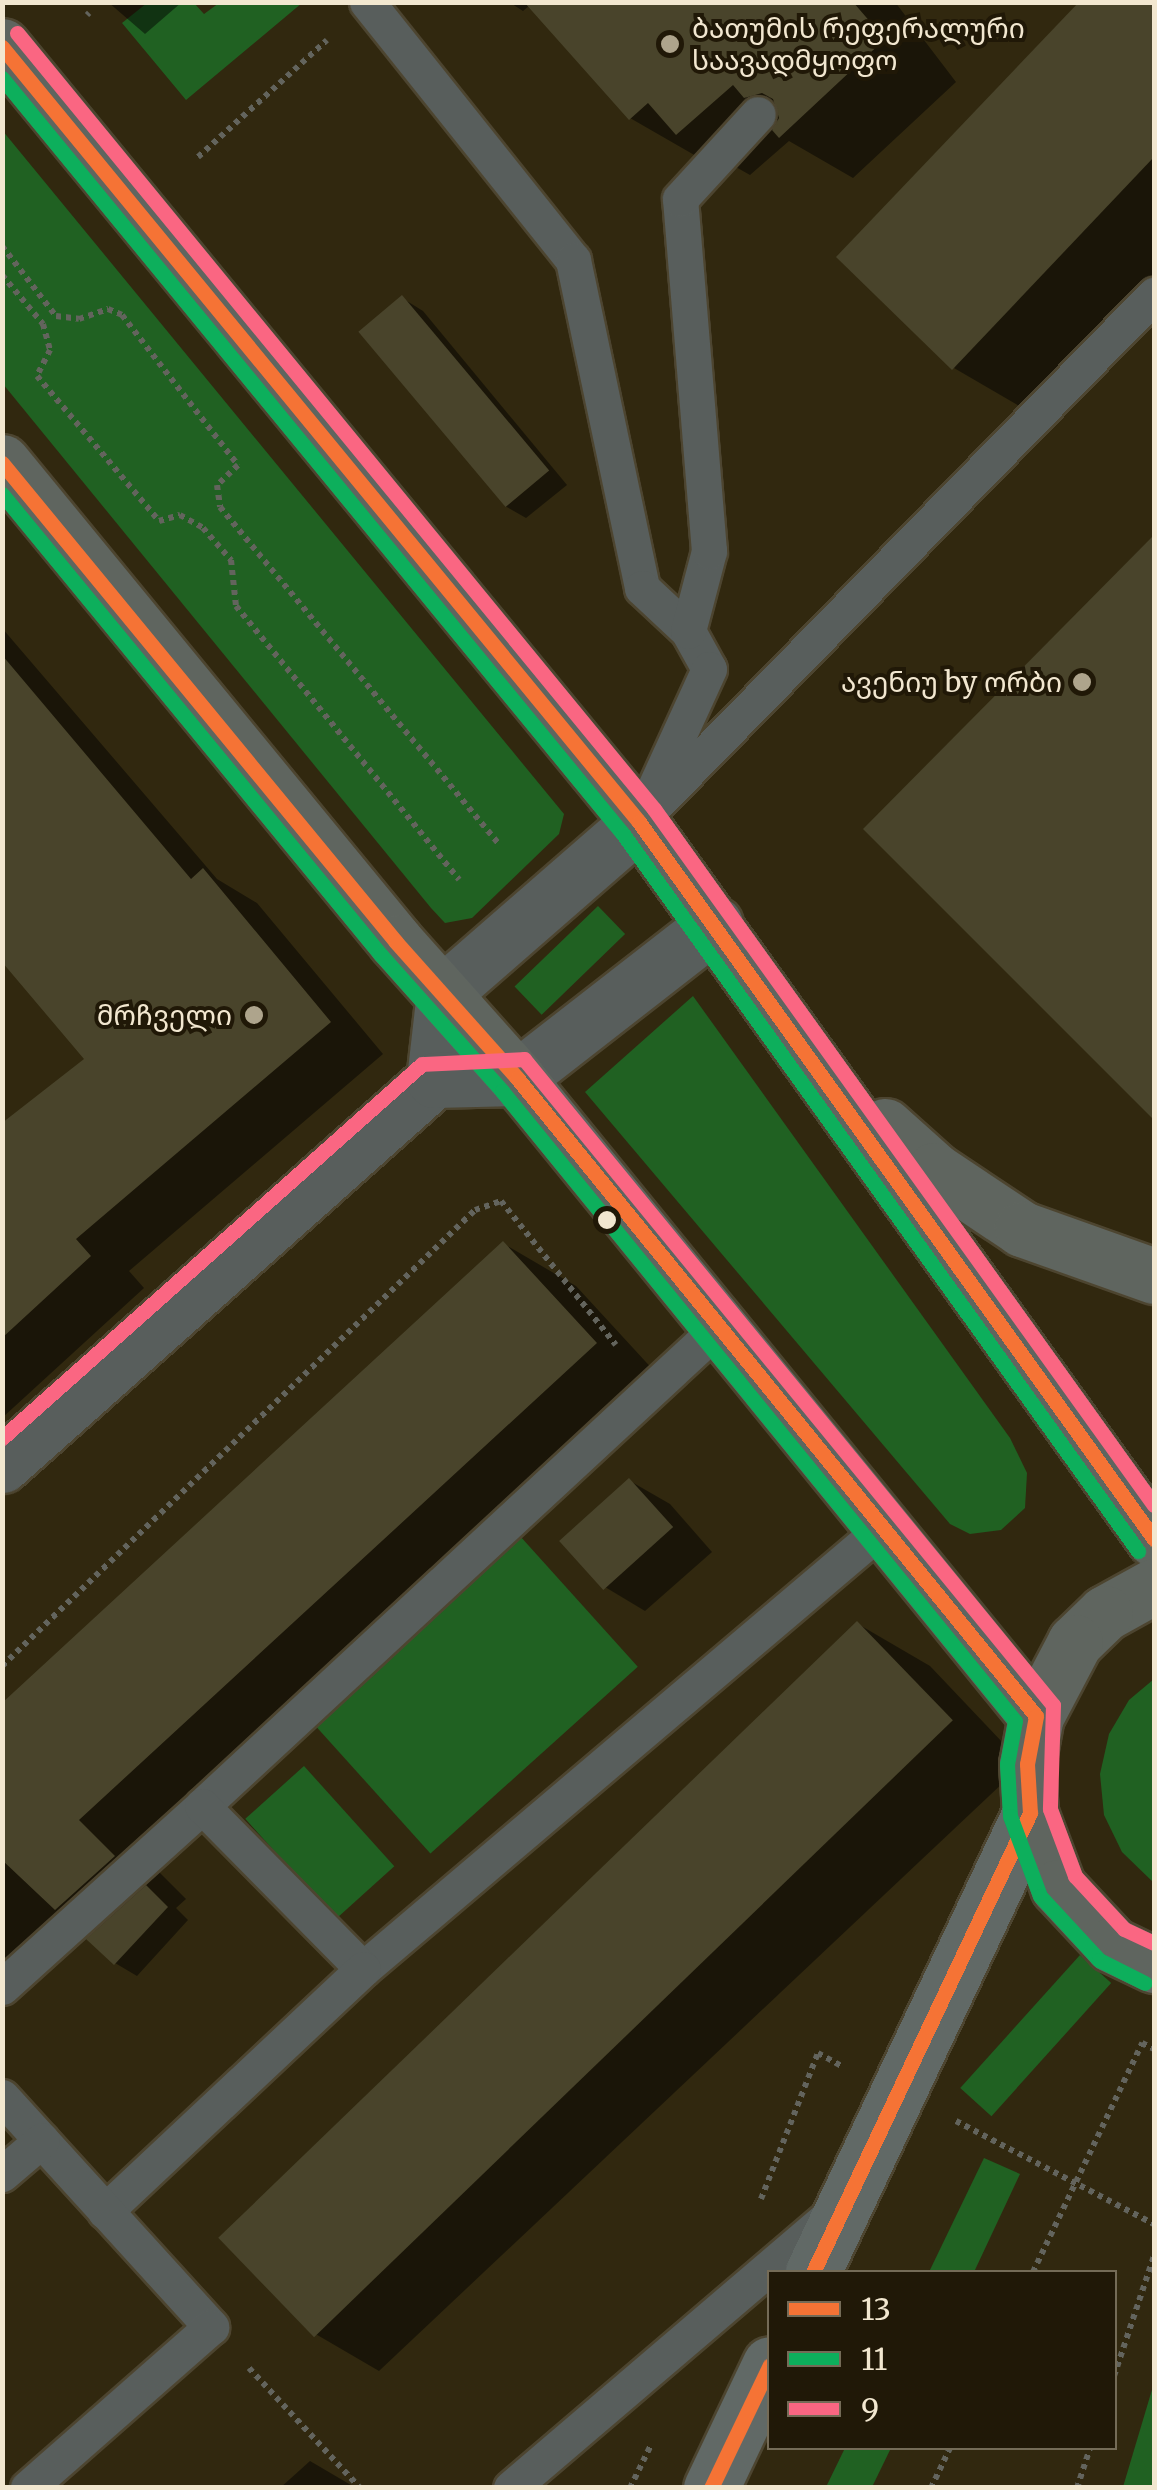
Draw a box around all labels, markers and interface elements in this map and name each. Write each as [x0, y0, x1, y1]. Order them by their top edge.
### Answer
place label: ბათუმის რეფერალური საავადმყოფო [692, 11, 1025, 77]
marker: ბათუმის რეფერალური საავადმყოფო [657, 31, 683, 57]
place label: ავენიუ by ორბი [841, 665, 1062, 699]
marker: ავენიუ by ორბი [1071, 671, 1093, 693]
place label: მრჩველი [97, 998, 232, 1032]
marker: მრჩველი [241, 1002, 267, 1028]
unlabelled marker [597, 1210, 617, 1230]
legend [767, 2270, 1117, 2450]
text: 13 [861, 2290, 891, 2328]
text: 11 [861, 2340, 887, 2378]
text: 9 [861, 2390, 879, 2428]

